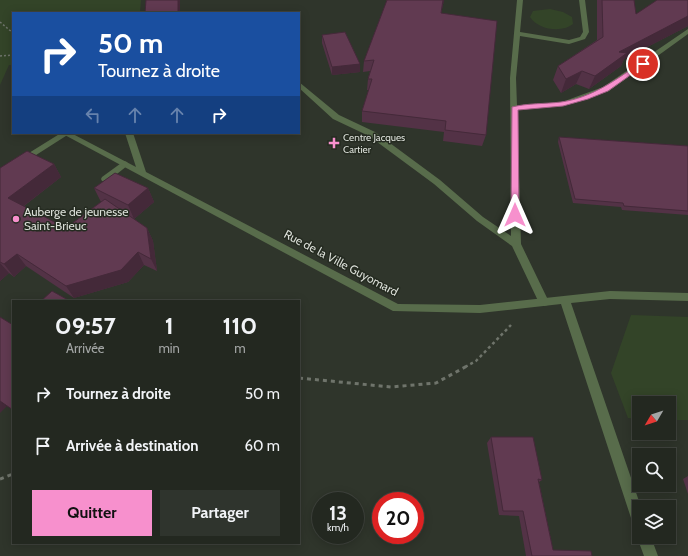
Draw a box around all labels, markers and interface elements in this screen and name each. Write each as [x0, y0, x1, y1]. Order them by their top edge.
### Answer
text: 50 m [98, 26, 163, 60]
icon: right [32, 28, 84, 80]
pin [626, 47, 660, 81]
icon: arrive [632, 53, 654, 75]
text: Tournez à droite [98, 60, 220, 82]
icon: left [82, 104, 104, 126]
icon: ahead [124, 104, 146, 126]
icon: ahead [166, 104, 188, 126]
icon: right [208, 104, 230, 126]
place label: Centre Jacques Cartier [343, 131, 405, 156]
marker: Centre Jacques Cartier [328, 137, 340, 149]
position arrow [494, 194, 536, 236]
place label: Auberge de jeunesse Saint-Brieuc [24, 204, 128, 233]
marker: Auberge de jeunesse Saint-Brieuc [11, 214, 21, 224]
street label: Rue de la Ville Guyomard [282, 226, 401, 299]
text: 09:57 [55, 311, 116, 340]
text: 1 [165, 311, 174, 340]
text: 110 [223, 311, 257, 340]
text: Arrivée [66, 340, 104, 356]
text: min [158, 340, 180, 356]
text: m [234, 340, 246, 356]
icon: right [32, 383, 54, 405]
text: Tournez à droite [66, 385, 171, 403]
text: 50 m [245, 385, 280, 403]
north arrow [632, 396, 676, 440]
map controls [632, 396, 676, 544]
icon: arrive [32, 435, 54, 457]
text: Arrivée à destination [66, 437, 198, 455]
text: 60 m [244, 437, 280, 455]
button: search [632, 448, 676, 492]
button: Quitter [32, 490, 152, 536]
button: Partager [160, 490, 280, 536]
speed limit sign: 20 [372, 492, 424, 544]
button: layers [632, 500, 676, 544]
text: 13 [329, 501, 347, 525]
text: km/h [327, 521, 349, 534]

